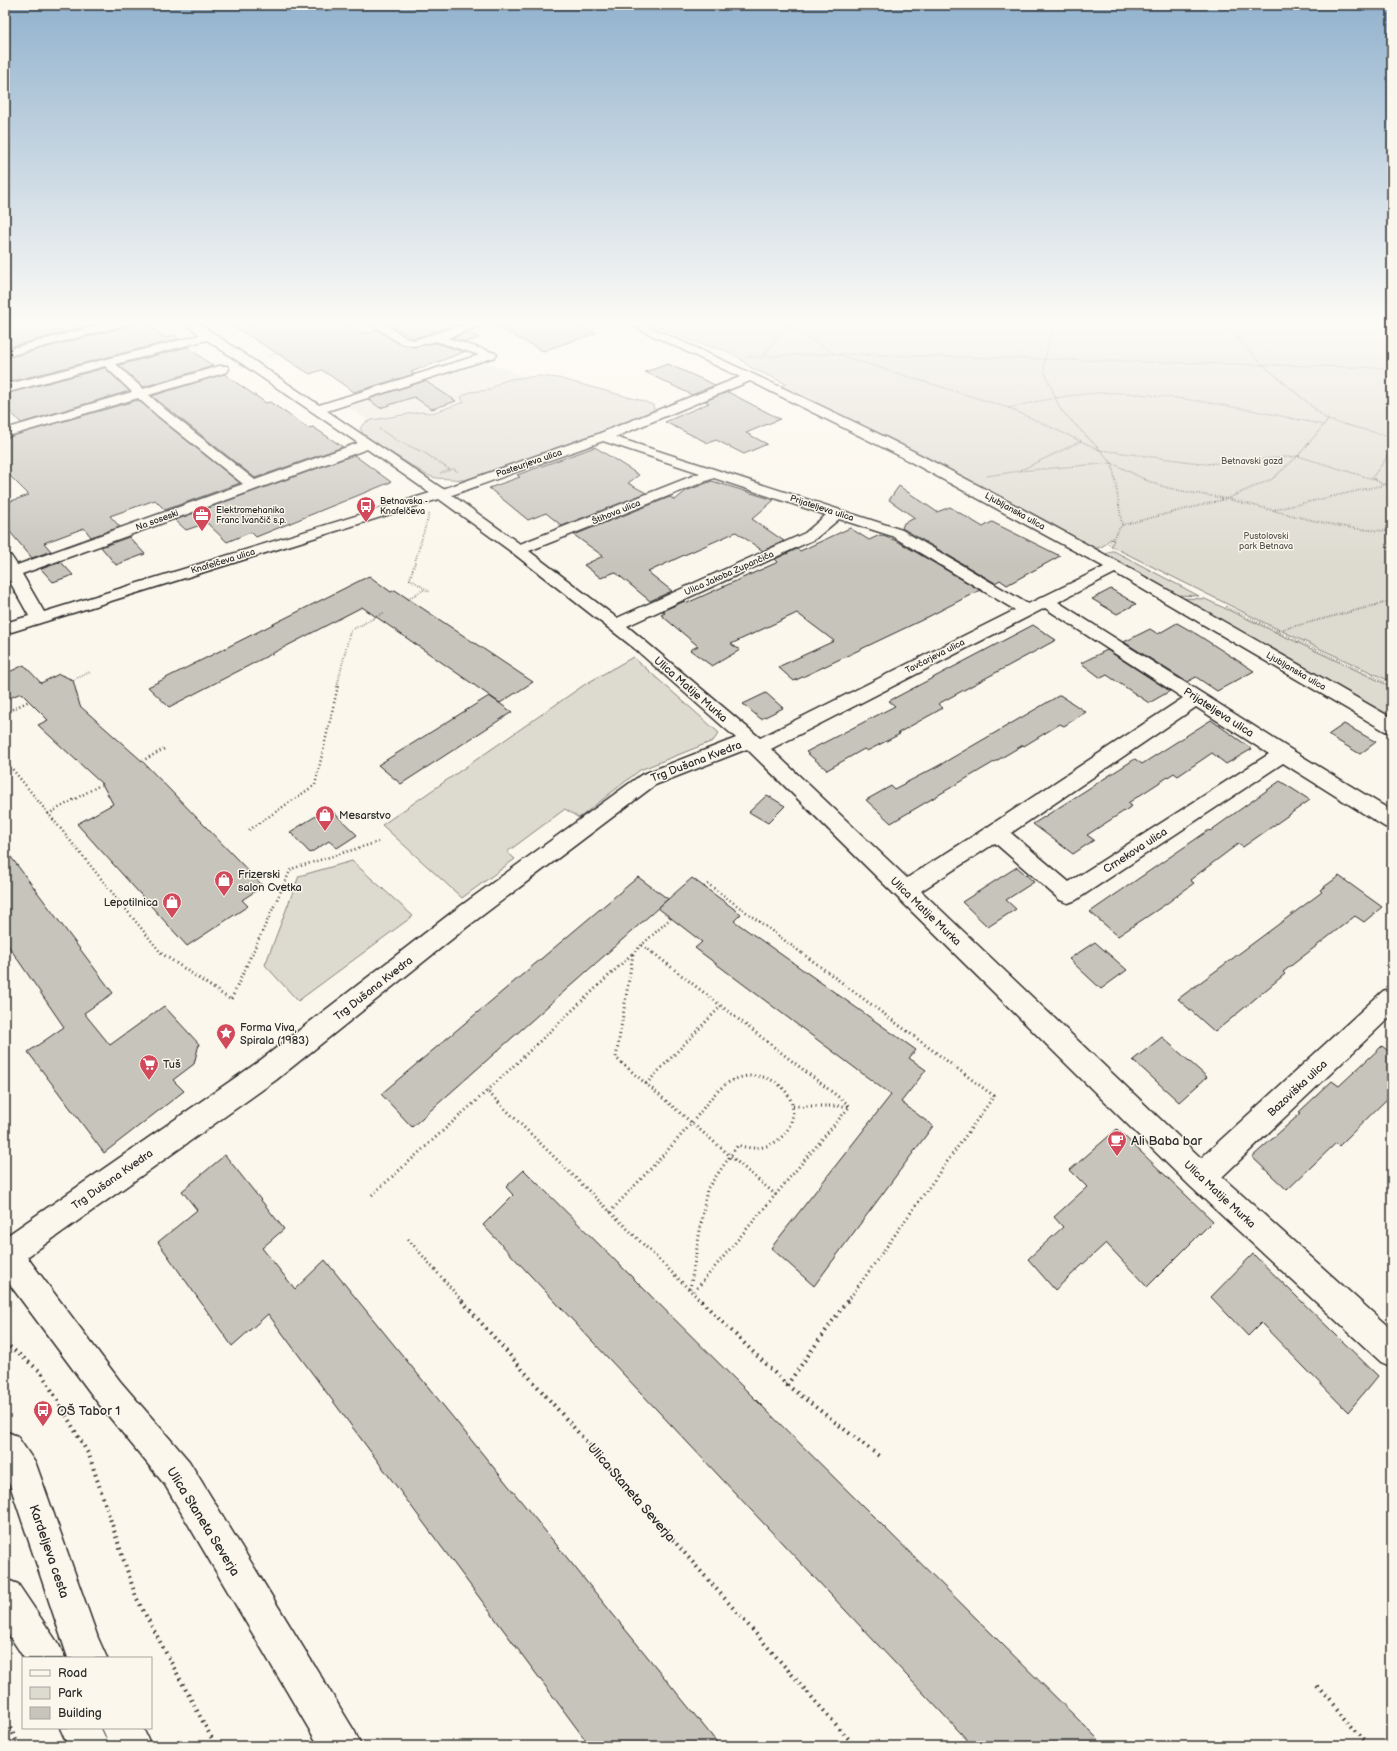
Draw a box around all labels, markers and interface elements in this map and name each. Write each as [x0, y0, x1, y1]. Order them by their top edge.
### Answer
street label: Pasteurjeva ulica [495, 447, 564, 480]
park label: Betnavski gozd [1221, 456, 1283, 467]
street label: Ljubljanska ulica [983, 490, 1047, 533]
street label: Prijateljeva ulica [789, 493, 855, 524]
bus stop icon: Betnavska - Knafelčeva [355, 495, 377, 523]
place label: Betnavska - Knafelčeva [380, 496, 428, 517]
street label: Štihova ulica [590, 497, 642, 527]
office icon: Elektromehanika Franc Ivančič s.p. [191, 504, 213, 532]
place label: Elektromehanika Franc Ivančič s.p. [216, 505, 286, 526]
street label: Na soseski [134, 508, 180, 533]
park label: Pustolovski park Betnava [1239, 531, 1293, 552]
street label: Knafelčeva ulica [190, 546, 257, 576]
street label: Ulica Jakoba Zupančiča [683, 549, 776, 598]
street label: Tavčarjeva ulica [904, 637, 967, 676]
street label: Ljubljanska ulica [1264, 650, 1328, 693]
street label: Ulica Matije Murka [651, 654, 730, 725]
street label: Prijateljeva ulica [1181, 685, 1256, 740]
street label: Trg Dušana Kvedra [649, 738, 743, 785]
shop icon: Mesarstvo [314, 804, 336, 832]
place label: Mesarstvo [339, 809, 391, 822]
street label: Crnekova ulica [1101, 825, 1170, 876]
place label: Frizerski salon Cvetka [238, 868, 302, 894]
shop icon: Frizerski salon Cvetka [213, 869, 235, 897]
street label: Ulica Matije Murka [888, 874, 964, 948]
shop icon: Lepotilnica [161, 891, 183, 919]
place label: Lepotilnica [104, 896, 158, 909]
street label: Trg Dušana Kvedra [331, 954, 415, 1023]
place label: Forma Viva, Spirala (1983) [240, 1021, 309, 1047]
place icon: Forma Viva, Spirala (1983) [215, 1022, 237, 1050]
supermarket icon: Tuš [138, 1053, 160, 1081]
street label: Bazoviška ulica [1265, 1057, 1330, 1119]
place label: Tuš [163, 1058, 181, 1071]
cafe icon: Ali Baba bar [1106, 1129, 1128, 1157]
place label: Ali Baba bar [1131, 1133, 1203, 1149]
street label: Trg Dušana Kvedra [69, 1147, 155, 1212]
street label: Ulica Matije Murka [1181, 1158, 1258, 1231]
bus stop icon: OŠ Tabor 1 [32, 1399, 54, 1427]
place label: OŠ Tabor 1 [57, 1403, 120, 1419]
street label: Ulica Staneta Severja [584, 1440, 678, 1545]
street label: Ulica Staneta Severja [163, 1464, 243, 1579]
street label: Kardeljeva cesta [26, 1502, 73, 1600]
legend [22, 1657, 152, 1729]
text: Road [58, 1666, 87, 1681]
text: Park [58, 1686, 82, 1701]
text: Building [58, 1706, 102, 1721]

